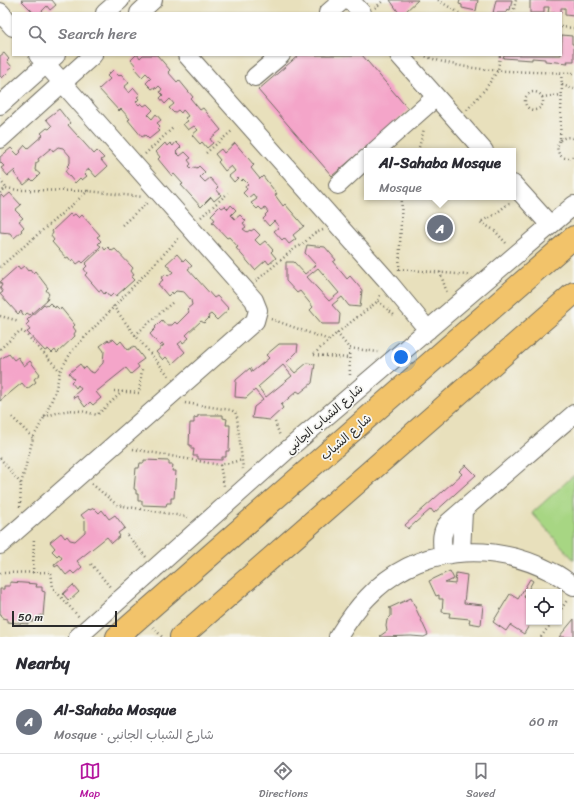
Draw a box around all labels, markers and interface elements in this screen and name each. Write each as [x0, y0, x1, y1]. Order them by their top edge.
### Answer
search box [12, 12, 562, 56]
text: Search here [58, 21, 137, 47]
icon: search [26, 23, 48, 45]
popup [364, 148, 516, 200]
text: Al-Sahaba Mosque [379, 150, 501, 176]
text: Mosque [379, 176, 422, 199]
pin: A [427, 213, 453, 243]
your location [391, 347, 411, 367]
street label: شارع الشباب الجانبى [282, 381, 366, 457]
street label: شارع الشباب [318, 411, 374, 463]
map controls [526, 589, 562, 625]
button: locate [526, 589, 562, 625]
text: 50 m [18, 608, 43, 627]
scale bar [12, 609, 117, 628]
text: Nearby [16, 648, 70, 678]
text: Al-Sahaba Mosque [54, 697, 176, 723]
text: A [25, 710, 33, 733]
text: 60 m [529, 710, 558, 733]
text: Mosque · شارع الشباب الجانبى [54, 723, 214, 746]
tab: Map [79, 760, 101, 803]
tab: Directions [259, 760, 308, 803]
tab: Saved [466, 760, 495, 803]

